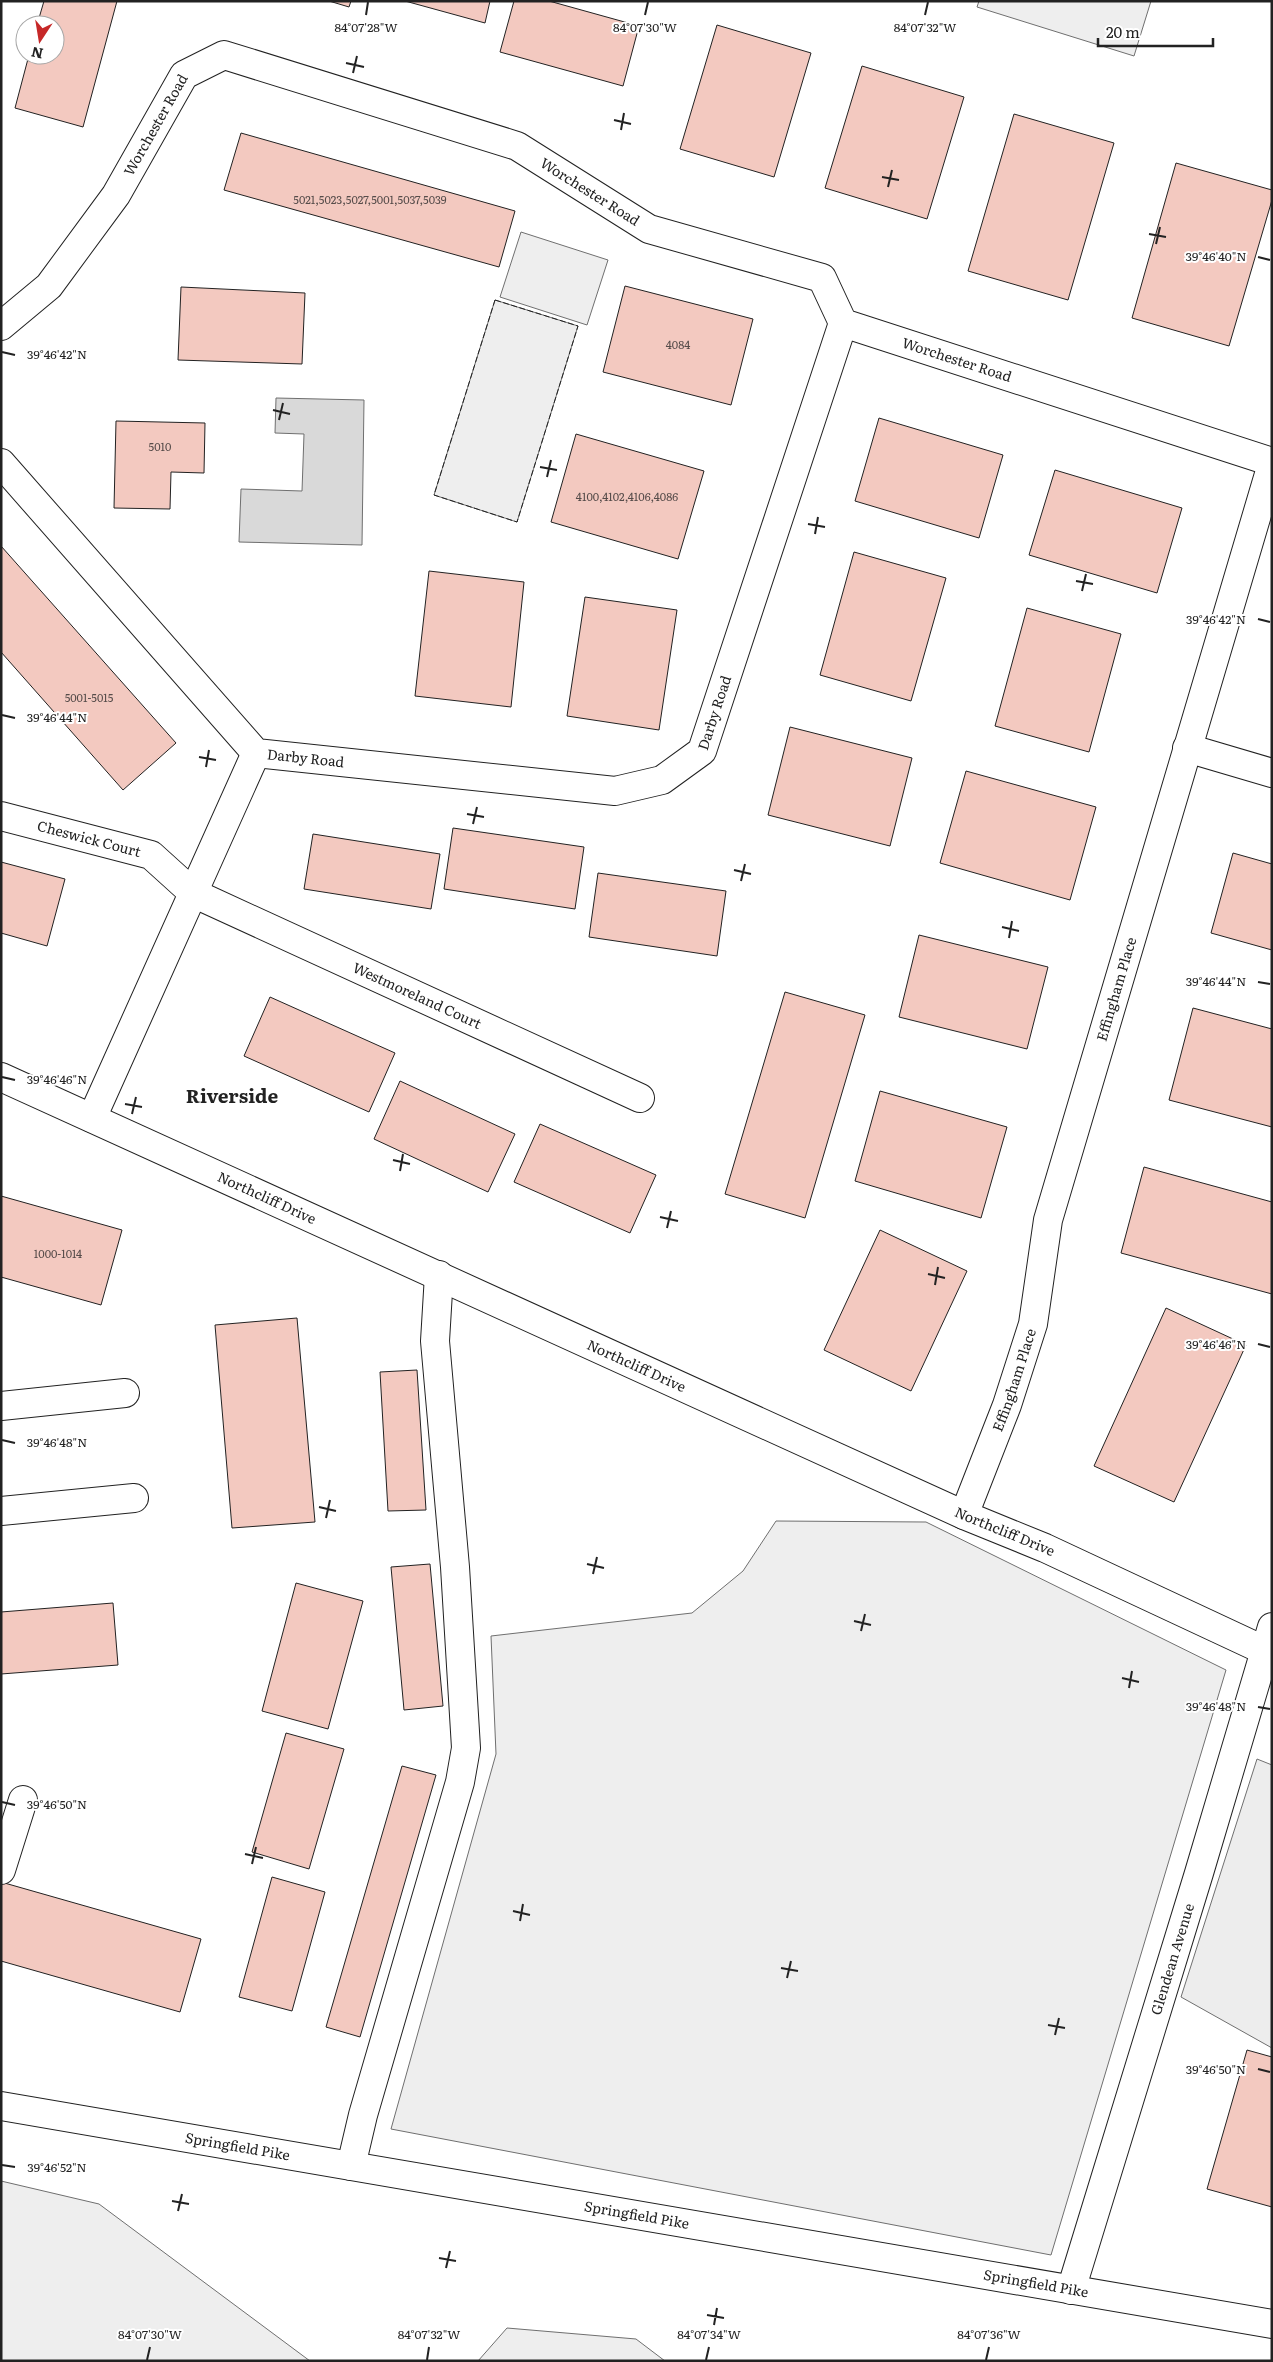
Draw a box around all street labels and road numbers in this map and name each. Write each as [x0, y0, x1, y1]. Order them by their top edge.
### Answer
street label: Worchester Road [118, 70, 192, 179]
street label: Worchester Road [537, 152, 644, 230]
street label: Worchester Road [900, 332, 1015, 386]
street label: Darby Road [692, 672, 735, 753]
street label: Darby Road [266, 743, 346, 771]
street label: Cheswick Court [35, 815, 144, 861]
street label: Effingham Place [1091, 934, 1140, 1043]
street label: Westmoreland Court [350, 957, 485, 1033]
street label: Northcliff Drive [215, 1166, 320, 1228]
street label: Effingham Place [987, 1326, 1040, 1434]
street label: Northcliff Drive [584, 1334, 689, 1396]
street label: Northcliff Drive [952, 1501, 1059, 1560]
street label: Glendean Avenue [1145, 1901, 1198, 2017]
street label: Springfield Pike [184, 2127, 292, 2164]
street label: Springfield Pike [583, 2195, 691, 2233]
street label: Springfield Pike [982, 2264, 1090, 2301]

